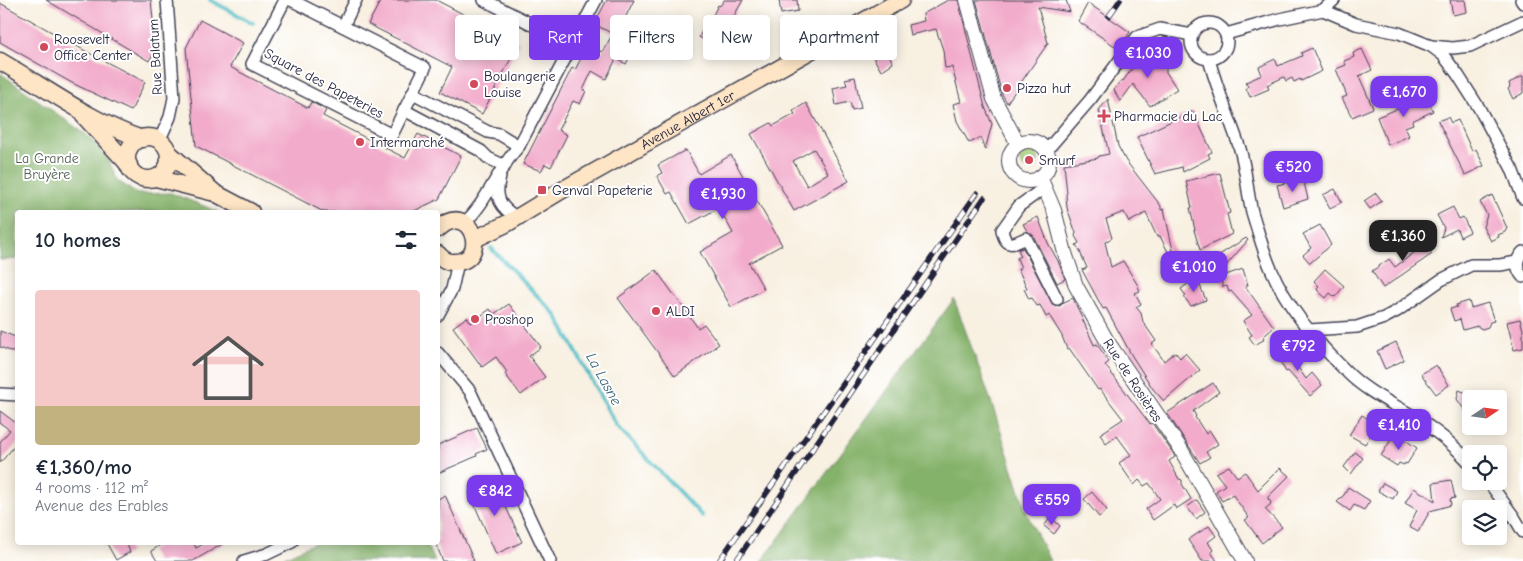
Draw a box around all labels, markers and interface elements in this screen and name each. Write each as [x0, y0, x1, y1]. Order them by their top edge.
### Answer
chip: Buy [455, 15, 519, 60]
chip: Rent [529, 15, 600, 60]
chip: Filters [610, 15, 693, 60]
chip: New [703, 15, 770, 60]
chip: Apartment [780, 15, 897, 60]
street label: Rue Balatum [145, 19, 166, 95]
place label: Roosevelt Office Center [54, 31, 132, 64]
pin: €1,030 [1107, 36, 1189, 79]
marker: Roosevelt Office Center [38, 41, 50, 53]
text: €1,030 [1125, 44, 1171, 62]
street label: Square des Papeteries [261, 45, 386, 122]
place label: Boulangerie Louise [484, 68, 555, 101]
pin: €1,670 [1363, 76, 1445, 118]
marker: Boulangerie Louise [468, 78, 480, 90]
place label: Pizza hut [1017, 80, 1071, 97]
marker: Pizza hut [1001, 82, 1013, 94]
text: €1,670 [1381, 83, 1427, 101]
street label: Avenue Albert 1er [638, 87, 738, 153]
place label: Pharmacie du Lac [1114, 108, 1223, 125]
marker: Pharmacie du Lac [1098, 110, 1110, 122]
place label: Intermarché [370, 134, 445, 151]
marker: Intermarché [354, 136, 366, 148]
park label: La Grande Bruyère [15, 150, 79, 183]
pin: €520 [1263, 150, 1323, 193]
place label: Smurf [1039, 152, 1076, 169]
marker: Smurf [1023, 154, 1035, 166]
text: €520 [1275, 158, 1311, 176]
pin: €1,930 [682, 178, 764, 220]
place label: Genval Papeterie [552, 182, 653, 199]
marker: Genval Papeterie [536, 184, 548, 196]
text: €1,930 [700, 185, 746, 203]
pin: €1,360 [1362, 220, 1444, 262]
icon: filters [392, 226, 420, 254]
text: €1,360 [1380, 227, 1426, 245]
text: 10 homes [35, 228, 121, 252]
pin: €1,010 [1153, 250, 1235, 293]
text: €1,010 [1172, 258, 1216, 276]
place label: ALDI [666, 303, 695, 320]
marker: ALDI [650, 305, 662, 317]
place label: Proshop [485, 311, 534, 328]
marker: Proshop [469, 313, 481, 325]
icon: home [183, 323, 273, 413]
pin: €792 [1268, 330, 1328, 372]
street label: Rue de Rosières [1099, 335, 1166, 425]
text: €792 [1281, 337, 1315, 355]
water label: La Lasne [582, 350, 626, 409]
north arrow [1462, 390, 1508, 435]
map controls [1462, 390, 1507, 545]
pin: €1,410 [1358, 408, 1440, 451]
text: €1,410 [1377, 416, 1421, 434]
button: locate [1462, 445, 1507, 490]
text: €1,360/mo [35, 455, 132, 479]
pin: €842 [465, 474, 525, 517]
text: 4 rooms · 112 m² [35, 479, 148, 497]
text: €842 [478, 482, 512, 500]
pin: €559 [1022, 484, 1082, 526]
text: €559 [1034, 491, 1070, 509]
text: Avenue des Erables [35, 497, 168, 515]
button: layers [1462, 500, 1507, 545]

